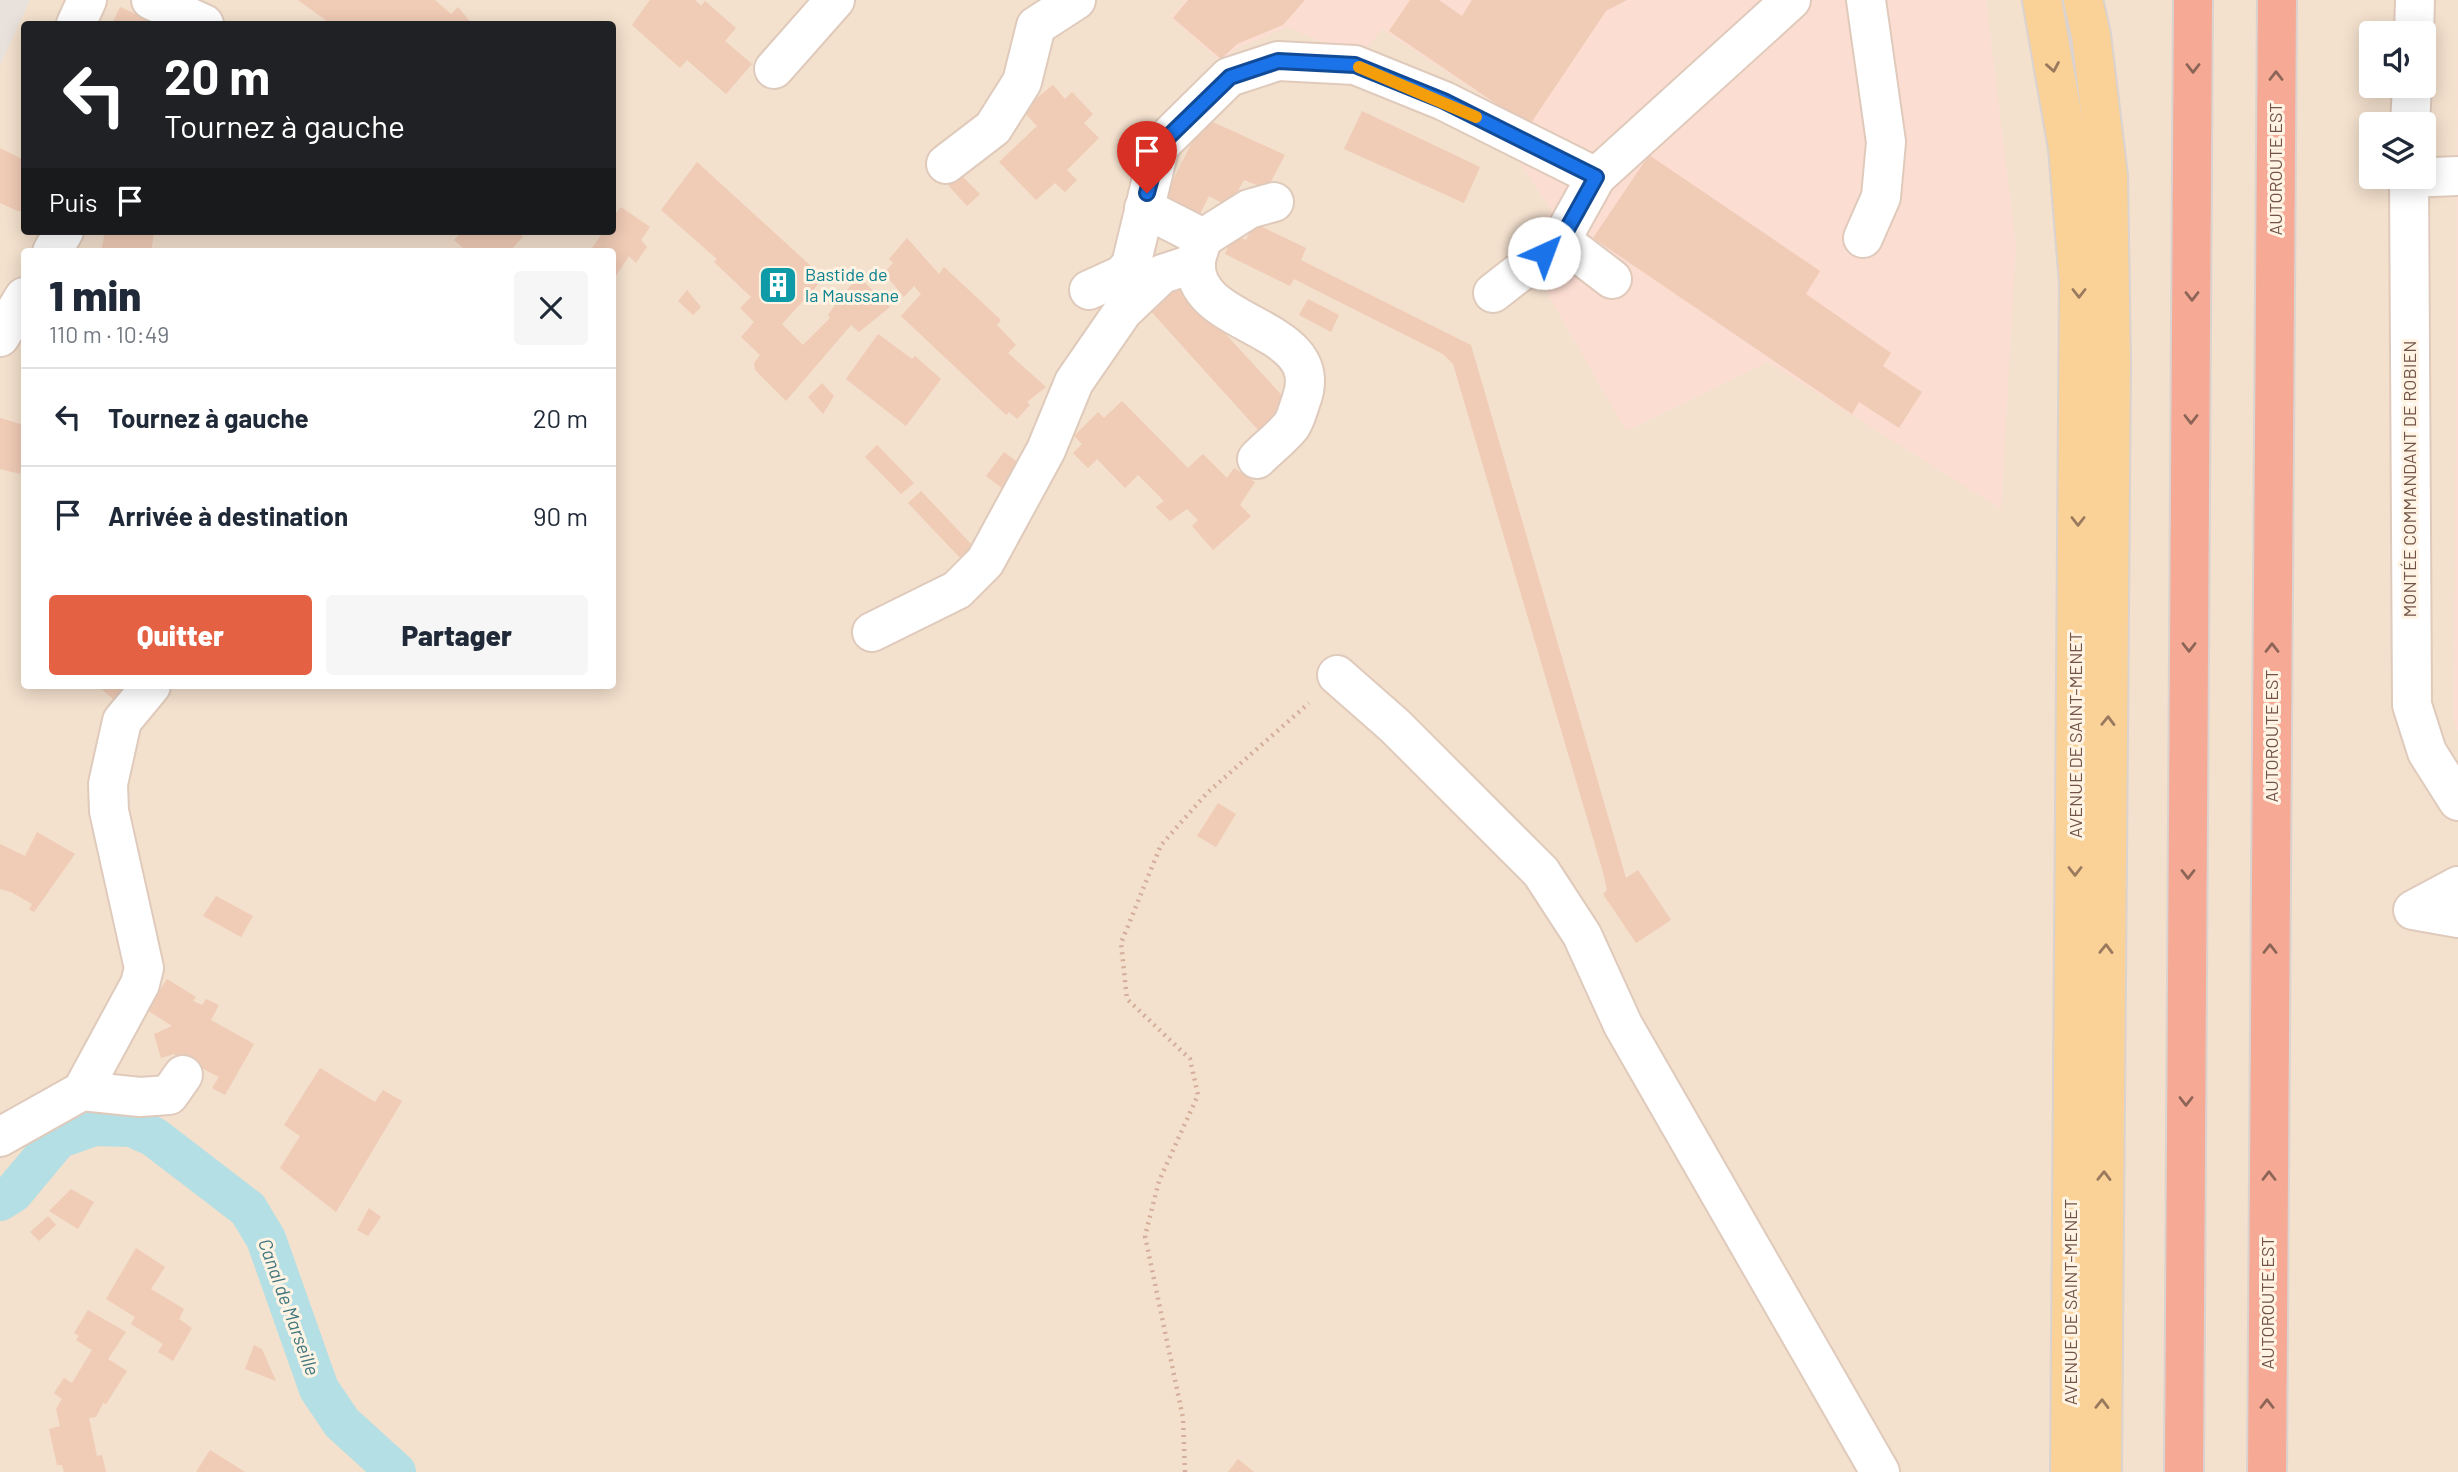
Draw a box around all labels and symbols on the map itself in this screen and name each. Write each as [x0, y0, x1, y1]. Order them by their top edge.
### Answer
one-way arrow [2045, 61, 2060, 73]
one-way arrow [2185, 63, 2201, 74]
one-way arrow [2268, 70, 2284, 81]
street label: AUTOROUTE EST [2264, 103, 2286, 235]
pin [1117, 121, 1177, 193]
position arrow [1507, 216, 1581, 290]
place label: Bastide de la Maussane [805, 263, 899, 306]
building icon: Bastide de la Maussane [757, 264, 799, 306]
one-way arrow [2071, 288, 2087, 299]
one-way arrow [2184, 291, 2200, 301]
street label: MONTÉE COMMANDANT DE ROBIEN [2398, 340, 2420, 618]
one-way arrow [2183, 414, 2199, 425]
one-way arrow [2070, 516, 2086, 526]
street label: AVENUE DE SAINT-MENET [2064, 632, 2086, 838]
one-way arrow [2181, 642, 2197, 652]
one-way arrow [2264, 642, 2280, 653]
street label: AUTOROUTE EST [2260, 670, 2282, 802]
one-way arrow [2100, 716, 2116, 726]
one-way arrow [2067, 866, 2083, 876]
one-way arrow [2180, 869, 2196, 880]
one-way arrow [2098, 943, 2114, 954]
one-way arrow [2262, 943, 2278, 954]
one-way arrow [2178, 1097, 2194, 1107]
one-way arrow [2096, 1171, 2112, 1181]
one-way arrow [2261, 1171, 2277, 1181]
street label: AVENUE DE SAINT-MENET [2059, 1199, 2081, 1405]
water label: Canal de Marseille [254, 1235, 325, 1379]
street label: AUTOROUTE EST [2256, 1237, 2278, 1369]
one-way arrow [2094, 1398, 2110, 1409]
one-way arrow [2259, 1398, 2275, 1409]

